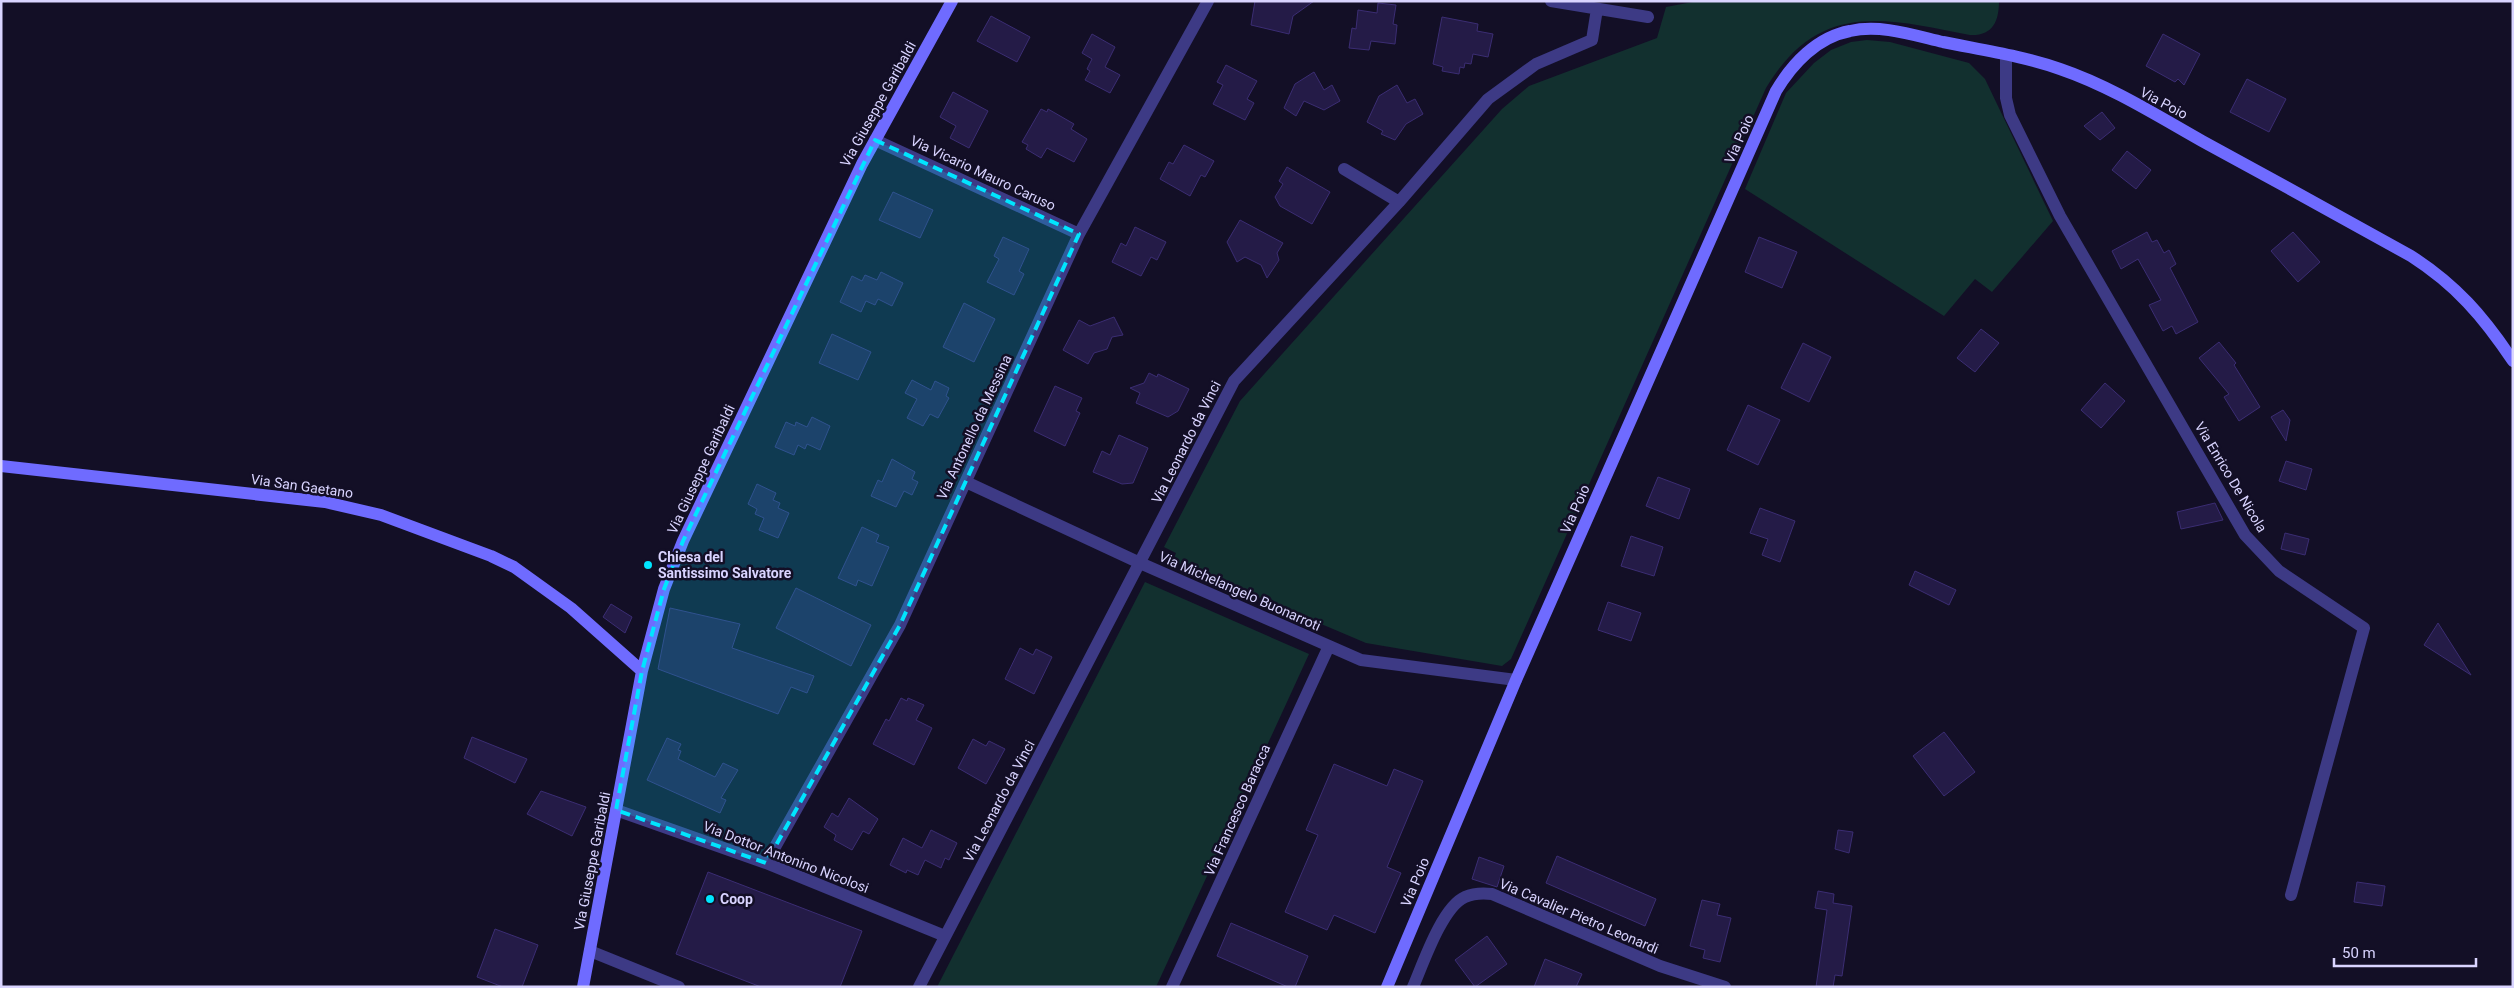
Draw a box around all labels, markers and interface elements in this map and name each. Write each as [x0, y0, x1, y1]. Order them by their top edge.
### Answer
street label: Via Giuseppe Garibaldi [837, 39, 919, 169]
street label: Via Poio [2137, 84, 2191, 122]
street label: Via Poio [1721, 112, 1757, 166]
street label: Via Vicario Mauro Caruso [908, 132, 1058, 214]
street label: Via Antonello da Messina [933, 352, 1015, 502]
street label: Via Leonardo da Vinci [1148, 378, 1224, 506]
street label: Via Giuseppe Garibaldi [664, 402, 738, 536]
street label: Via Enrico De Nicola [2192, 419, 2270, 535]
street label: Via San Gaetano [250, 471, 354, 501]
street label: Via Poio [1557, 482, 1593, 536]
street label: Via Michelangelo Buonarroti [1157, 548, 1323, 634]
place label: Chiesa del Santissimo Salvatore [658, 549, 792, 581]
marker: Chiesa del Santissimo Salvatore [642, 559, 654, 571]
street label: Via Leonardo da Vinci [960, 737, 1038, 865]
street label: Via Francesco Baracca [1201, 742, 1273, 878]
street label: Via Giuseppe Garibaldi [571, 790, 613, 932]
street label: Via Dottor Antonino Nicolosi [701, 818, 871, 896]
street label: Via Poio [1398, 855, 1432, 909]
street label: Via Cavalier Pietro Leonardi [1497, 875, 1661, 957]
place label: Coop [720, 891, 753, 907]
marker: Coop [704, 893, 716, 905]
scale bar [2334, 936, 2476, 968]
text: 50 m [2342, 944, 2376, 962]

